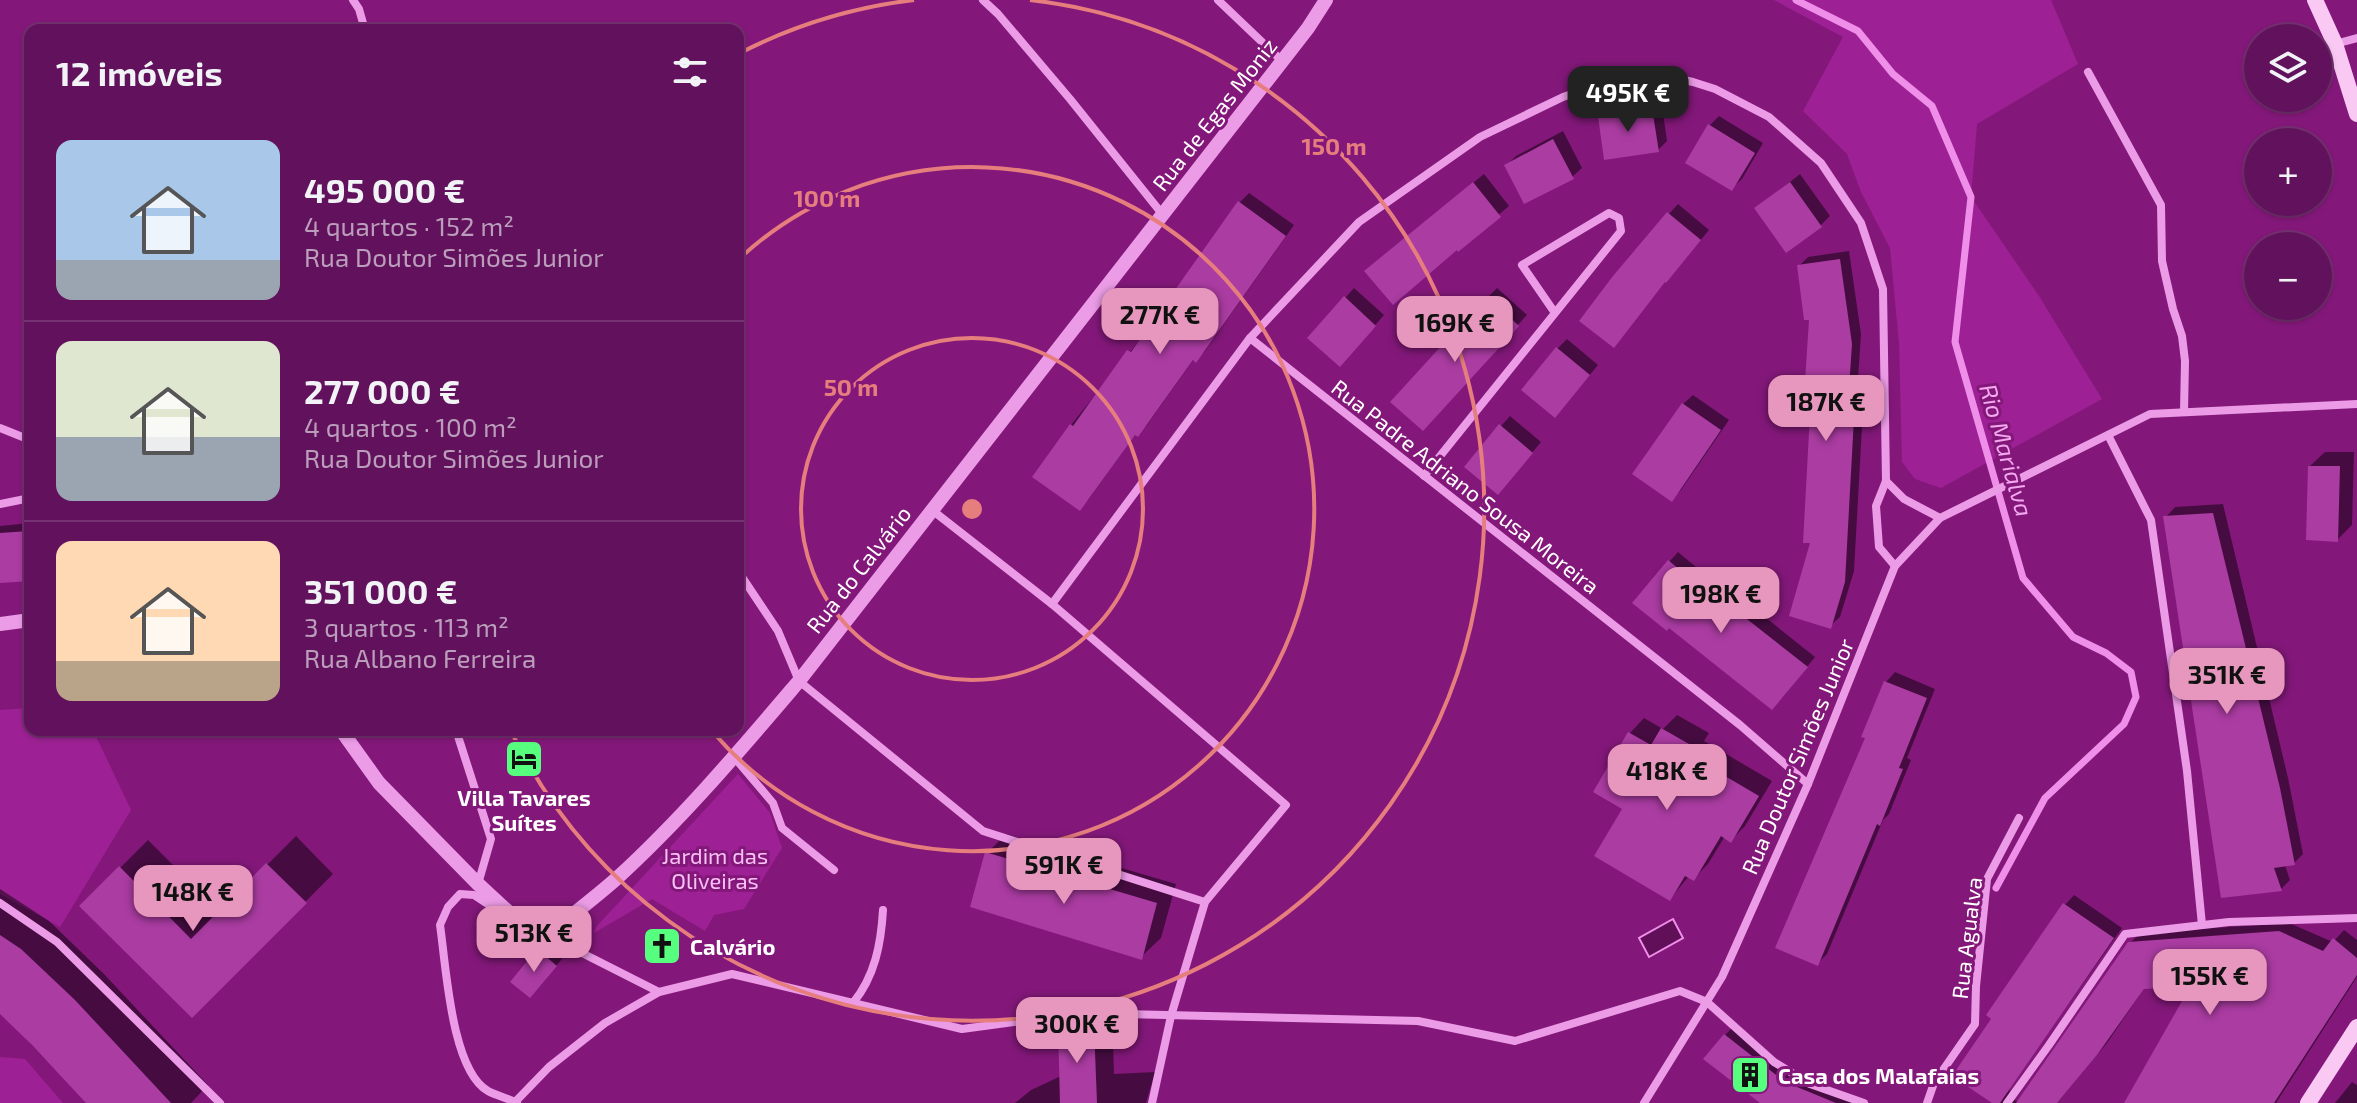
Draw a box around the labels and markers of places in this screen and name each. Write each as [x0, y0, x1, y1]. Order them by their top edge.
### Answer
pin: 495K € [1563, 66, 1693, 134]
pin: 277K € [1095, 288, 1225, 356]
pin: 169K € [1390, 296, 1520, 364]
pin: 187K € [1761, 375, 1891, 443]
centre of rings [958, 495, 986, 523]
pin: 198K € [1656, 567, 1786, 635]
pin: 351K € [2162, 648, 2292, 716]
hotel icon: Villa Tavares Suítes [503, 738, 545, 780]
pin: 418K € [1602, 744, 1732, 812]
place label: Villa Tavares Suítes [457, 784, 591, 835]
pin: 591K € [999, 838, 1129, 906]
pin: 148K € [128, 865, 258, 933]
pin: 513K € [469, 906, 599, 974]
church icon: Calvário [641, 925, 683, 967]
place label: Calvário [690, 933, 775, 959]
pin: 155K € [2145, 949, 2275, 1017]
pin: 300K € [1012, 997, 1142, 1065]
building icon: Casa dos Malafaias [1729, 1054, 1771, 1096]
place label: Casa dos Malafaias [1778, 1062, 1979, 1088]

